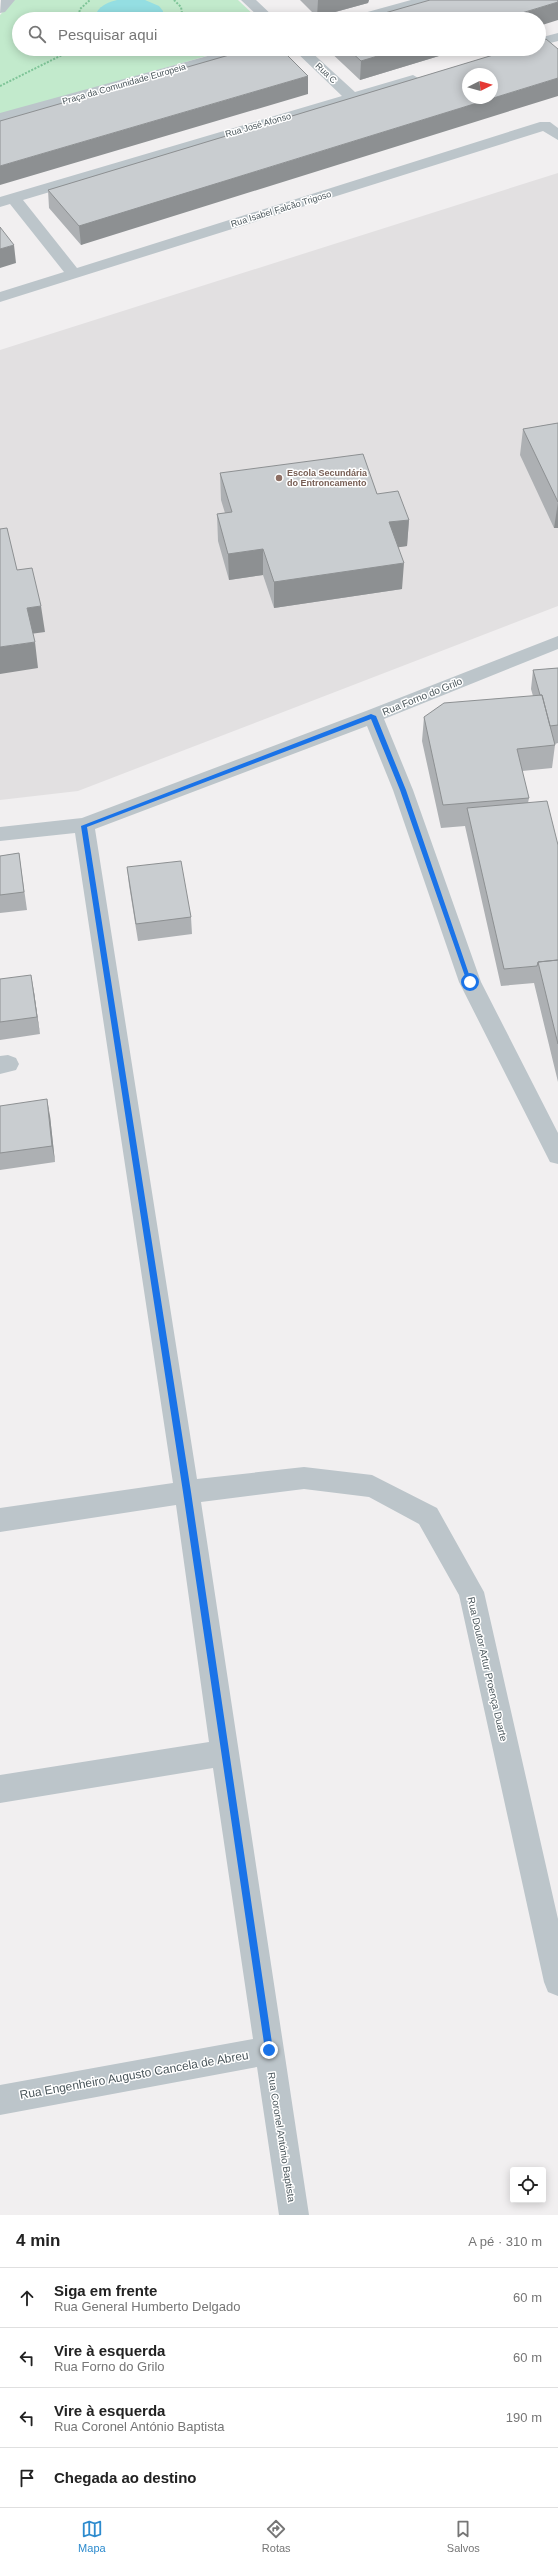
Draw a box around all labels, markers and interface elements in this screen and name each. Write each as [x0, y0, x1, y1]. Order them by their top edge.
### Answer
search box [12, 12, 546, 56]
icon: search [26, 23, 48, 45]
text: Pesquisar aqui [58, 26, 157, 43]
street label: Rua C [313, 61, 339, 86]
street label: Praça da Comunidade Europeia [61, 62, 187, 106]
north arrow [462, 68, 498, 104]
street label: Rua José Afonso [224, 111, 292, 139]
street label: Rua Isabel Falcão Trigoso [230, 189, 332, 229]
place label: Escola Secundária do Entroncamento [287, 468, 368, 488]
marker: Escola Secundária do Entroncamento [274, 473, 284, 483]
street label: Rua Forno do Grilo [381, 675, 464, 717]
route start [461, 973, 479, 991]
street label: Rua Doutor Artur Proença Duarte [466, 1596, 510, 1743]
route end [260, 2041, 278, 2059]
street label: Rua Engenheiro Augusto Cancela de Abreu [18, 2048, 250, 2102]
street label: Rua Coronel António Baptista [266, 2071, 297, 2203]
map controls [510, 2167, 546, 2203]
button: locate [510, 2167, 546, 2203]
text: 4 min [16, 2231, 60, 2250]
text: A pé · 310 m [468, 2234, 542, 2249]
text: Siga em frente [54, 2282, 157, 2299]
icon: ahead [16, 2287, 38, 2309]
text: 60 m [513, 2290, 542, 2305]
text: Rua General Humberto Delgado [54, 2299, 240, 2314]
text: Vire à esquerda [54, 2342, 165, 2359]
icon: left [16, 2347, 38, 2369]
text: 60 m [513, 2350, 542, 2365]
text: Rua Forno do Grilo [54, 2359, 165, 2374]
text: Vire à esquerda [54, 2402, 165, 2419]
icon: left [16, 2407, 38, 2429]
text: 190 m [506, 2410, 542, 2425]
text: Rua Coronel António Baptista [54, 2419, 225, 2434]
icon: arrive [16, 2467, 38, 2489]
text: Chegada ao destino [54, 2469, 197, 2486]
tab: Mapa [78, 2518, 106, 2554]
tab: Rotas [262, 2518, 291, 2554]
tab: Salvos [447, 2518, 480, 2554]

